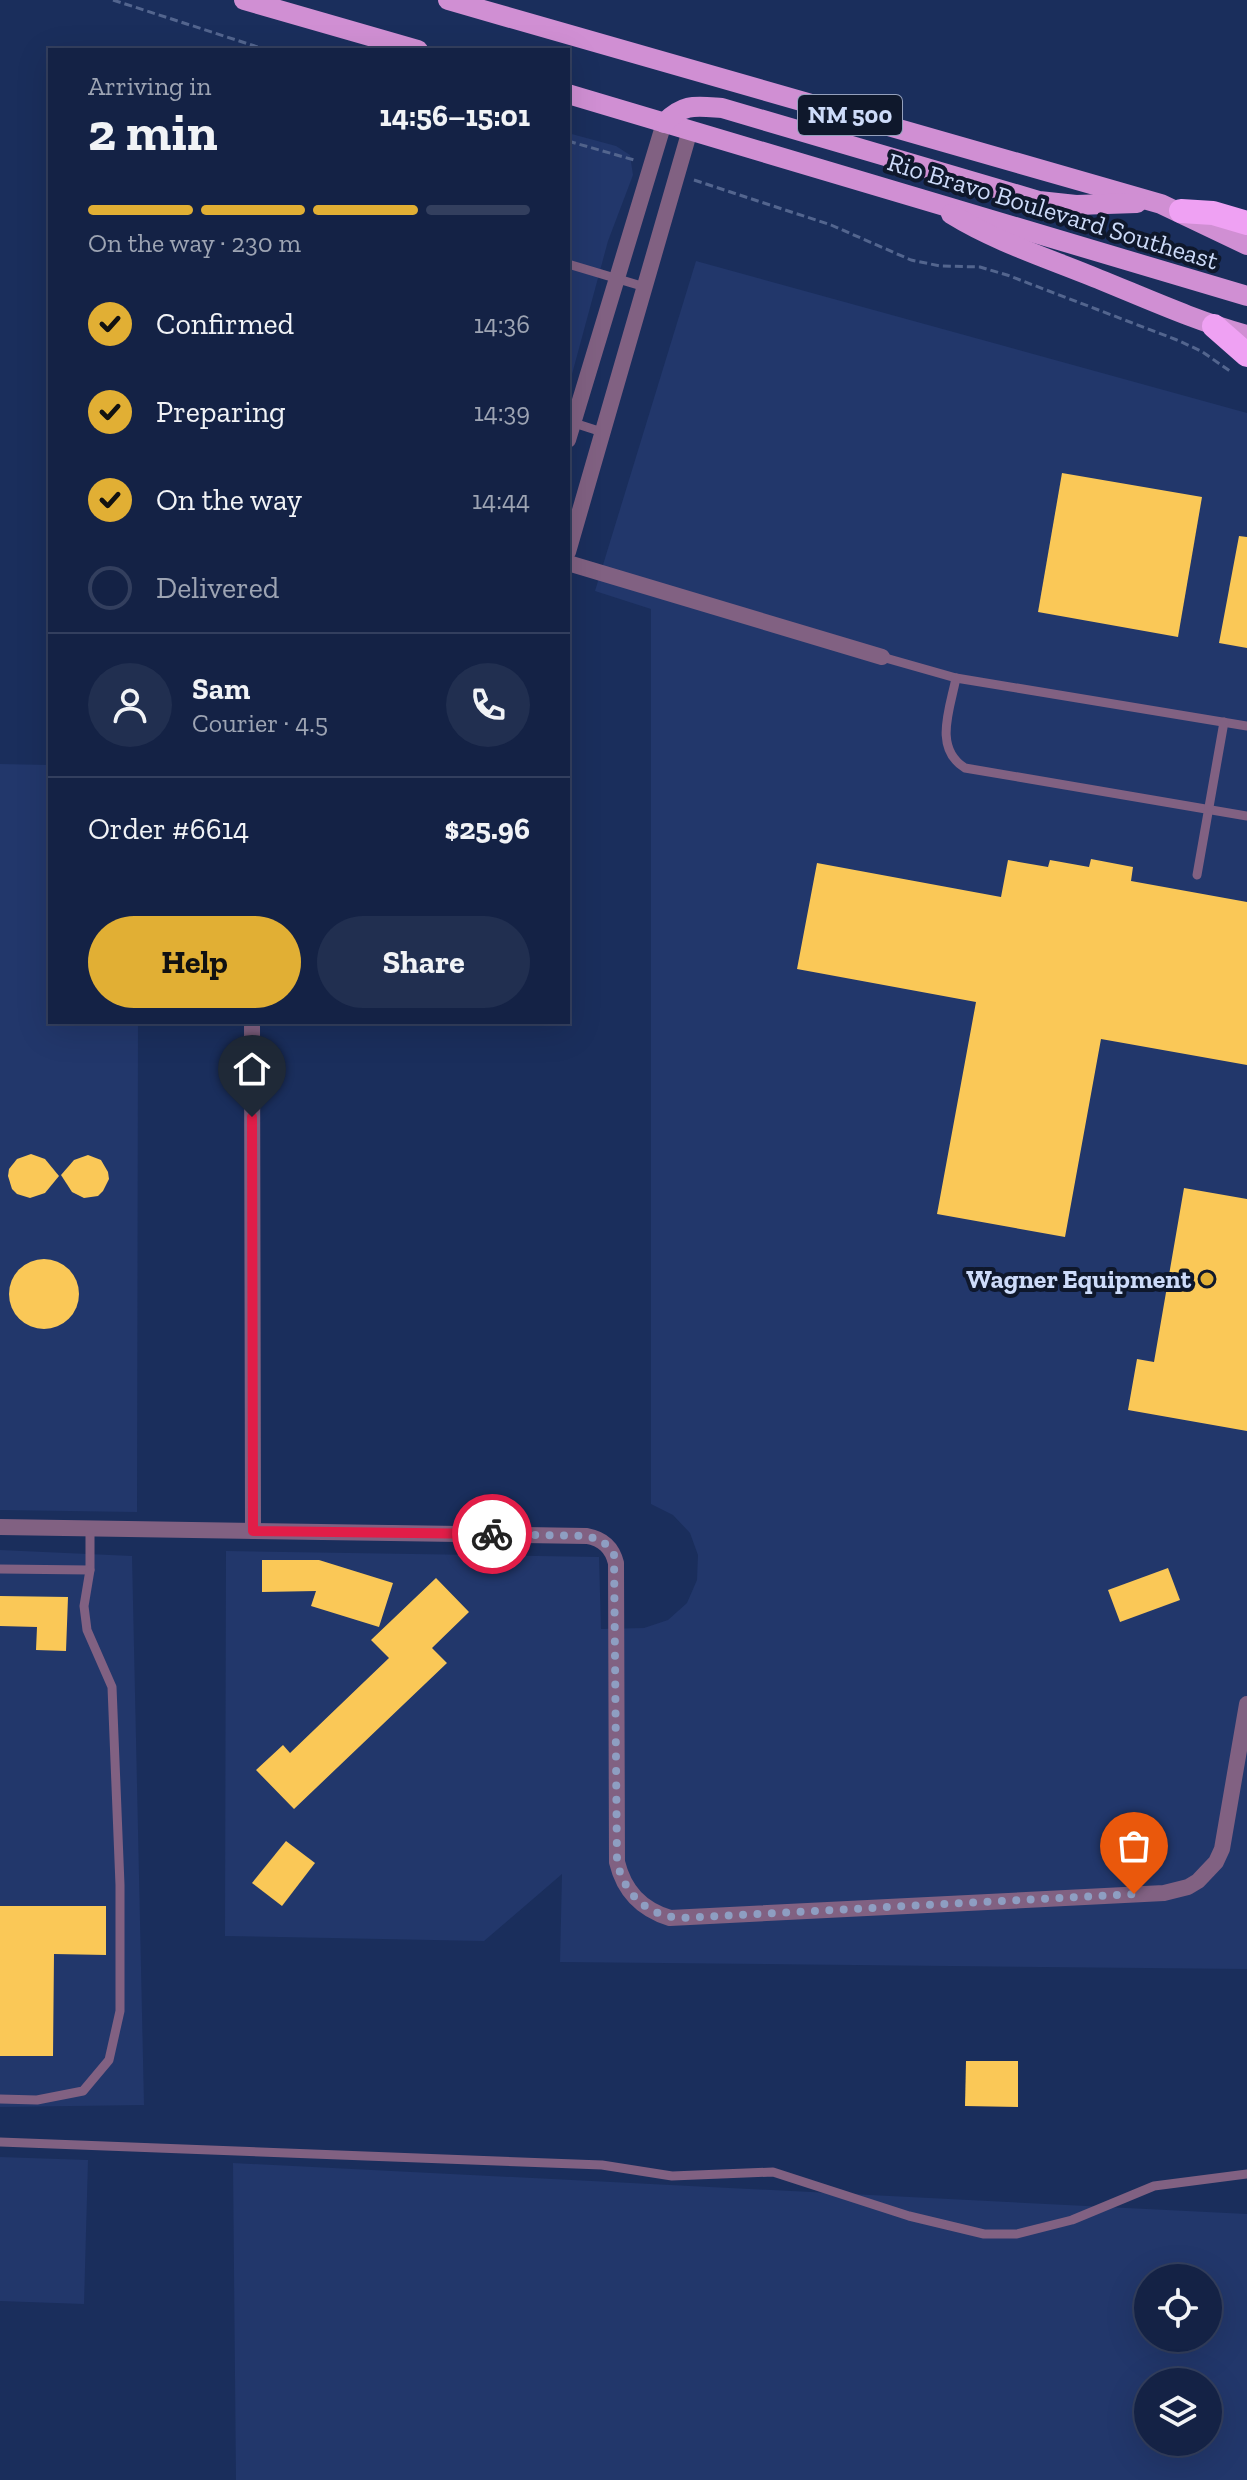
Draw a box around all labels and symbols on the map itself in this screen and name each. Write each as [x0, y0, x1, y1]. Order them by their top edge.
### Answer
road number: NM 500 [798, 95, 902, 135]
street label: Rio Bravo Boulevard Southeast [884, 145, 1223, 277]
pin [218, 1035, 286, 1117]
place label: Wagner Equipment [966, 1263, 1192, 1295]
marker: Wagner Equipment [1198, 1270, 1216, 1288]
courier [452, 1494, 532, 1574]
pin [1100, 1812, 1168, 1894]

